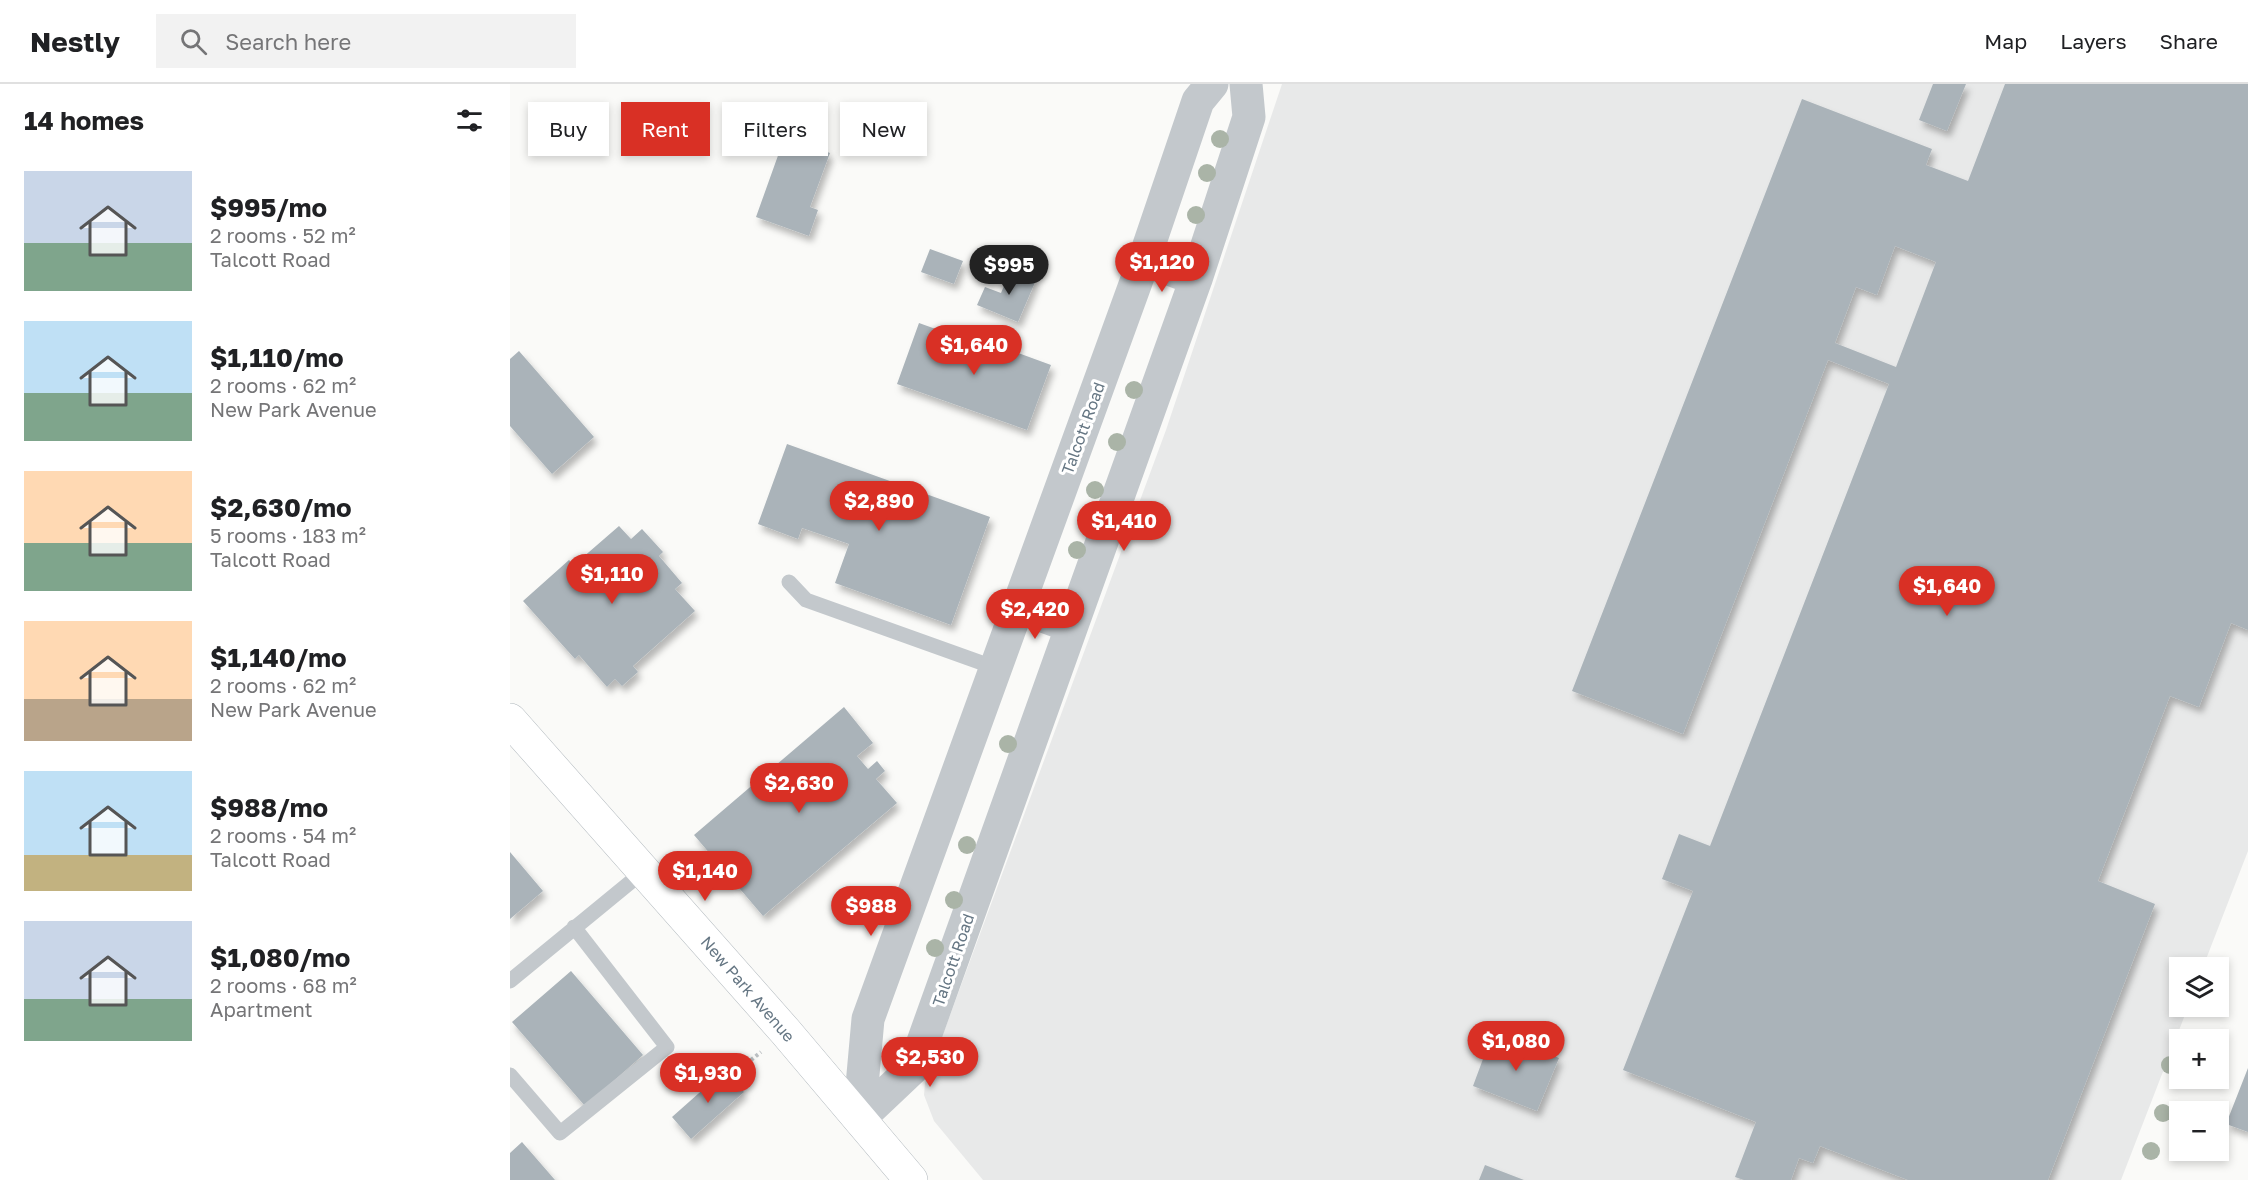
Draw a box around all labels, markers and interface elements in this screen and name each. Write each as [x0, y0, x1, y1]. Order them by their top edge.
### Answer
search box [156, 14, 576, 68]
text: Nestly [30, 25, 120, 58]
icon: search [177, 25, 210, 58]
text: Search here [225, 28, 351, 55]
text: Map [1984, 28, 2027, 54]
text: Layers [2060, 28, 2127, 54]
text: Share [2160, 28, 2218, 54]
chip: Buy [528, 102, 609, 156]
chip: Rent [621, 102, 710, 156]
chip: Filters [722, 102, 828, 156]
chip: New [840, 102, 927, 156]
icon: filters [453, 104, 486, 137]
text: 14 homes [24, 105, 144, 136]
text: $995/mo [210, 192, 327, 223]
icon: home [72, 195, 144, 267]
text: 2 rooms · 52 m² [210, 223, 356, 247]
pin: $1,120 [1113, 242, 1211, 293]
pin: $995 [973, 245, 1045, 296]
text: Talcott Road [210, 247, 331, 271]
text: $1,120 [1129, 249, 1195, 273]
text: $995 [984, 252, 1035, 276]
pin: $1,640 [925, 325, 1023, 376]
text: $1,640 [940, 332, 1008, 356]
text: $1,110/mo [210, 342, 344, 373]
icon: home [72, 345, 144, 417]
text: 2 rooms · 62 m² [210, 373, 356, 397]
street label: Talcott Road [1057, 379, 1109, 477]
text: New Park Avenue [210, 397, 377, 421]
pin: $2,890 [830, 481, 928, 532]
text: $2,890 [844, 488, 914, 512]
text: $2,630/mo [210, 492, 352, 523]
icon: home [72, 495, 144, 567]
pin: $1,410 [1075, 501, 1173, 552]
text: $1,410 [1091, 508, 1157, 532]
text: 5 rooms · 183 m² [210, 523, 366, 547]
text: Talcott Road [210, 547, 331, 571]
pin: $1,110 [563, 554, 661, 605]
text: $1,110 [580, 561, 644, 585]
pin: $1,640 [1898, 566, 1996, 617]
text: $1,640 [1913, 573, 1981, 597]
pin: $2,420 [986, 589, 1084, 640]
text: $2,420 [1000, 596, 1070, 620]
text: $1,140/mo [210, 642, 347, 673]
icon: home [72, 645, 144, 717]
text: 2 rooms · 62 m² [210, 673, 356, 697]
text: New Park Avenue [210, 697, 377, 721]
pin: $2,630 [750, 763, 848, 814]
text: $2,630 [764, 770, 834, 794]
text: $988/mo [210, 792, 328, 823]
icon: home [72, 795, 144, 867]
text: 2 rooms · 54 m² [210, 823, 356, 847]
text: Talcott Road [210, 847, 331, 871]
pin: $1,140 [656, 851, 754, 902]
text: $1,140 [672, 858, 738, 882]
pin: $988 [835, 886, 907, 937]
text: $988 [845, 893, 897, 917]
street label: Talcott Road [928, 911, 978, 1009]
street label: New Park Avenue [697, 932, 799, 1046]
text: $1,080/mo [210, 942, 350, 973]
icon: home [72, 945, 144, 1017]
map controls [2169, 957, 2229, 1161]
button: layers [2169, 957, 2229, 1017]
text: 2 rooms · 68 m² [210, 973, 357, 997]
text: Apartment [210, 997, 313, 1021]
pin: $1,080 [1467, 1021, 1565, 1072]
text: $1,080 [1482, 1028, 1550, 1052]
button: + [2169, 1029, 2229, 1089]
pin: $2,530 [881, 1037, 979, 1088]
text: $2,530 [895, 1044, 965, 1068]
pin: $1,930 [659, 1053, 757, 1104]
text: $1,930 [674, 1060, 742, 1084]
button: − [2169, 1101, 2229, 1161]

